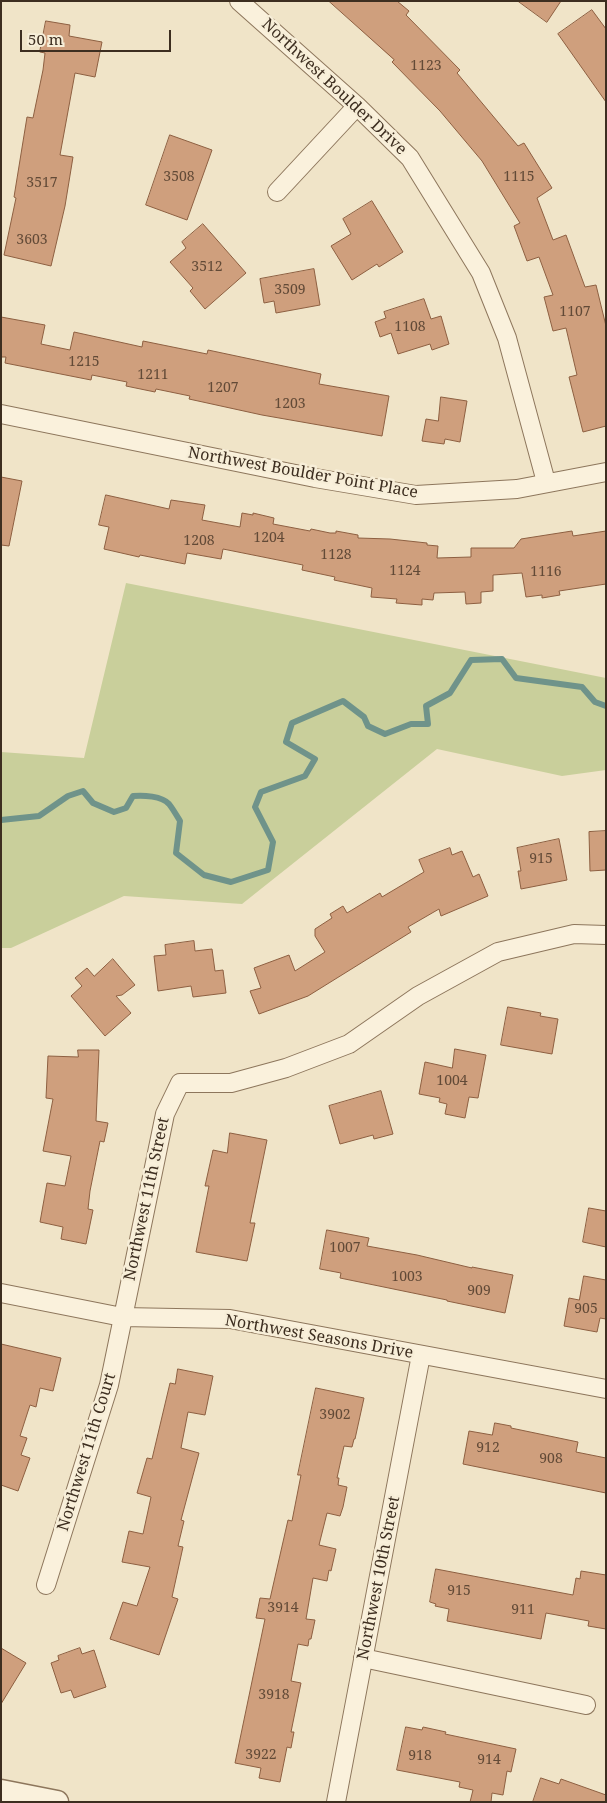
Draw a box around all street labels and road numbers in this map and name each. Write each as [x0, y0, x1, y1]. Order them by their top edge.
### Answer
street label: Northwest Boulder Drive [258, 15, 410, 159]
street label: Northwest Boulder Point Place [186, 443, 420, 503]
street label: Northwest 11th Street [120, 1116, 174, 1282]
street label: Northwest Seasons Drive [223, 1311, 415, 1363]
street label: Northwest 11th Court [54, 1371, 120, 1533]
street label: Northwest 10th Street [354, 1494, 404, 1662]

